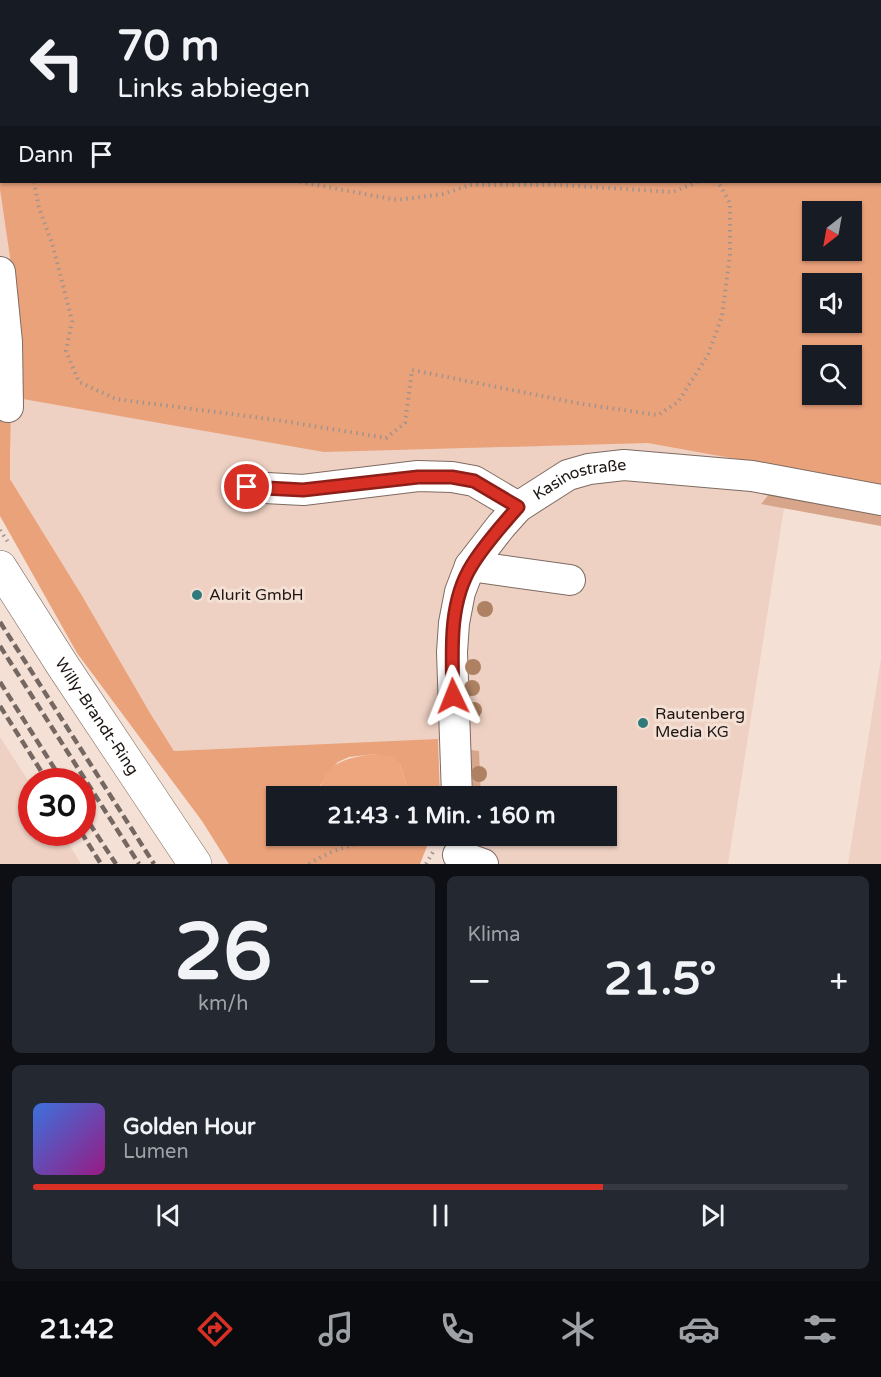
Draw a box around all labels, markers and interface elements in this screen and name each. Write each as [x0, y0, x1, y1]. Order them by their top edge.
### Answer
text: 70 m [117, 21, 219, 72]
icon: left [18, 24, 96, 102]
text: Links abbiegen [117, 72, 310, 105]
icon: arrive [85, 138, 118, 171]
text: Dann [18, 142, 73, 168]
north arrow [802, 201, 862, 261]
map controls [802, 201, 862, 405]
button: sound [802, 273, 862, 333]
button: search [802, 345, 862, 405]
street label: Kasinostraße [529, 455, 627, 505]
pin [221, 461, 272, 512]
icon: arrive [230, 470, 263, 503]
place label: Alurit GmbH [209, 585, 304, 605]
marker: Alurit GmbH [190, 588, 204, 602]
street label: Willy-Brandt-Ring [50, 654, 143, 779]
position arrow [421, 664, 485, 728]
place label: Rautenberg Media KG [655, 704, 745, 742]
marker: Rautenberg Media KG [636, 716, 650, 730]
speed limit sign: 30 [18, 768, 96, 846]
text: 21:43 · 1 Min. · 160 m [328, 803, 555, 829]
text: 26 [174, 906, 272, 1000]
text: Klima [468, 923, 520, 947]
text: 21.5° [604, 953, 717, 1007]
text: − [468, 962, 491, 1001]
text: + [829, 962, 848, 1001]
text: km/h [198, 992, 248, 1016]
text: Golden Hour [123, 1114, 255, 1140]
text: Lumen [123, 1140, 189, 1164]
icon: previous [152, 1199, 185, 1232]
icon: pause [424, 1199, 457, 1232]
icon: next [696, 1199, 729, 1232]
icon: directions [194, 1308, 236, 1350]
icon: music [315, 1308, 357, 1350]
icon: phone [436, 1308, 478, 1350]
icon: climate [557, 1308, 599, 1350]
icon: car [678, 1308, 720, 1350]
icon: filters [799, 1308, 841, 1350]
text: 21:42 [40, 1313, 114, 1346]

